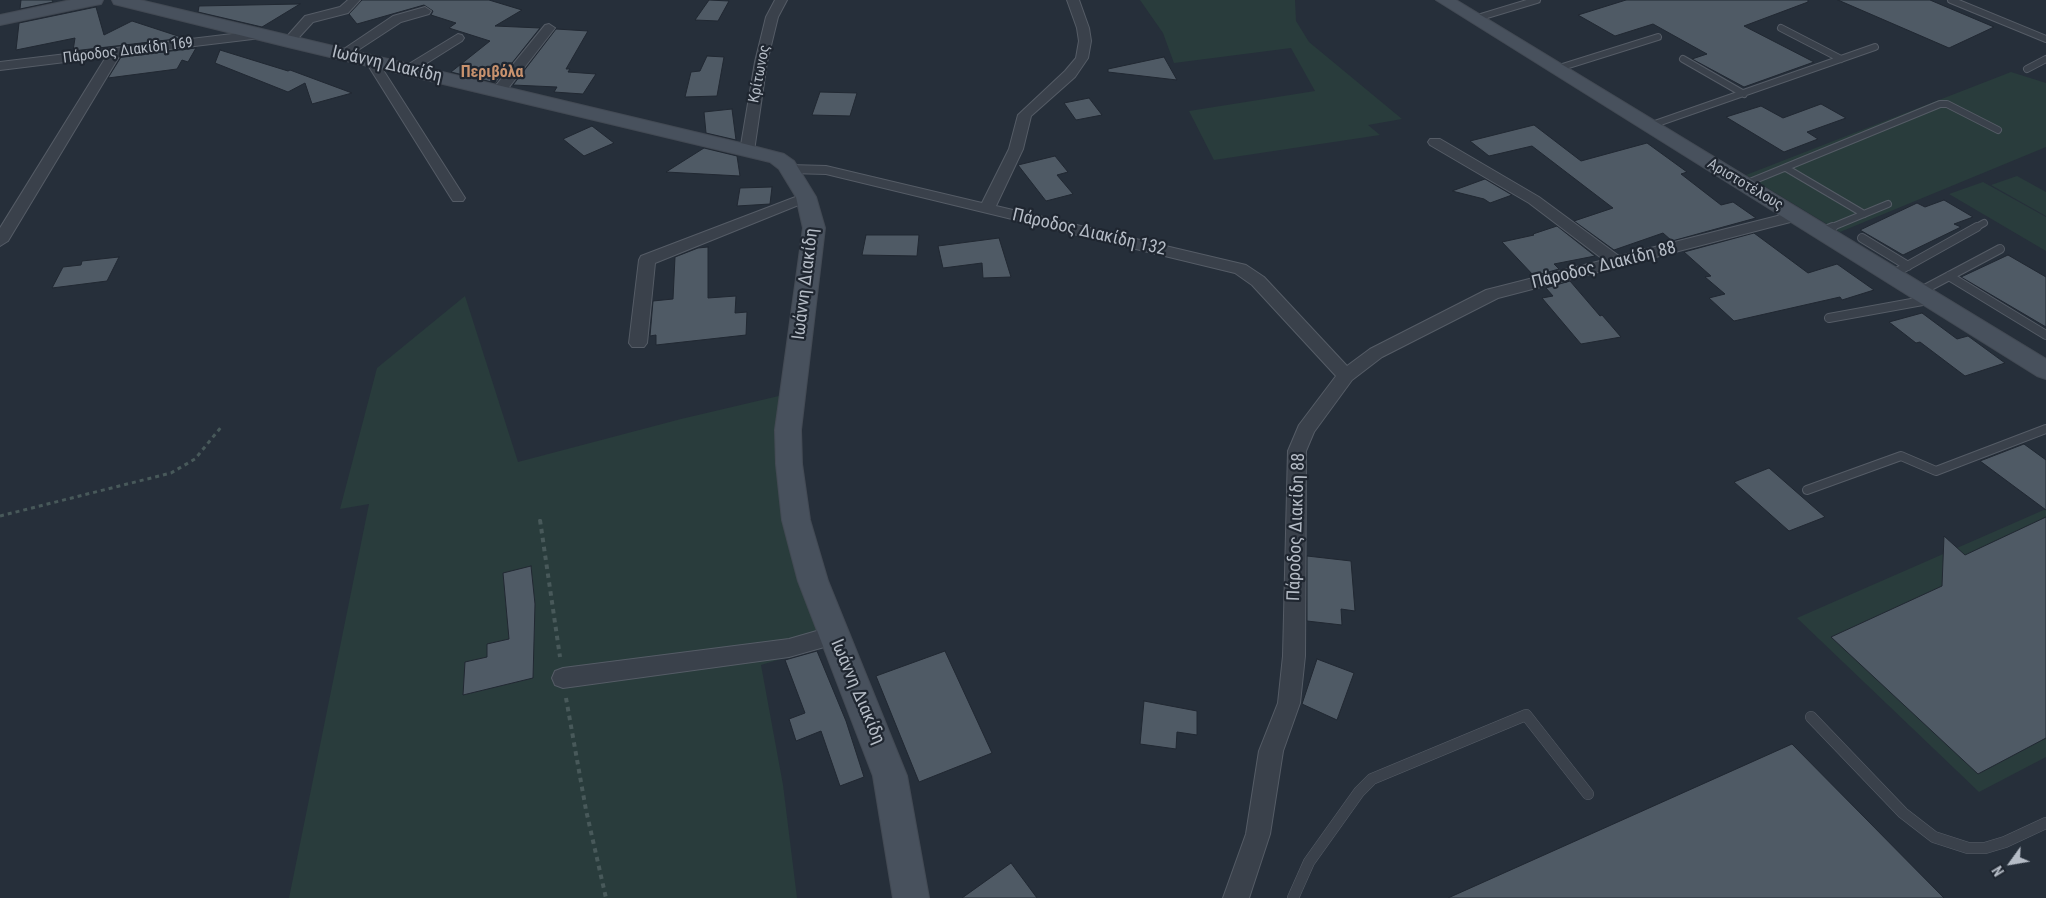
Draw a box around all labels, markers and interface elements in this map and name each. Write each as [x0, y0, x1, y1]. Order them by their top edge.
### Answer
street label: Πάροδος Διακίδη 169 [62, 34, 194, 68]
street label: Ιωάννη Διακίδη [330, 42, 444, 88]
street label: Κρίτωνος [746, 44, 774, 104]
district label: Περιβόλα [461, 63, 523, 83]
street label: Αριστοτέλους [1704, 155, 1786, 215]
street label: Πάροδος Διακίδη 132 [1010, 205, 1168, 261]
street label: Ιωάννη Διακίδη [788, 227, 824, 341]
street label: Πάροδος Διακίδη 88 [1530, 238, 1678, 294]
street label: Πάροδος Διακίδη 88 [1284, 453, 1310, 601]
street label: Ιωάννη Διακίδη [825, 636, 889, 748]
north arrow [1986, 838, 2036, 888]
text: N [1989, 863, 2007, 879]

